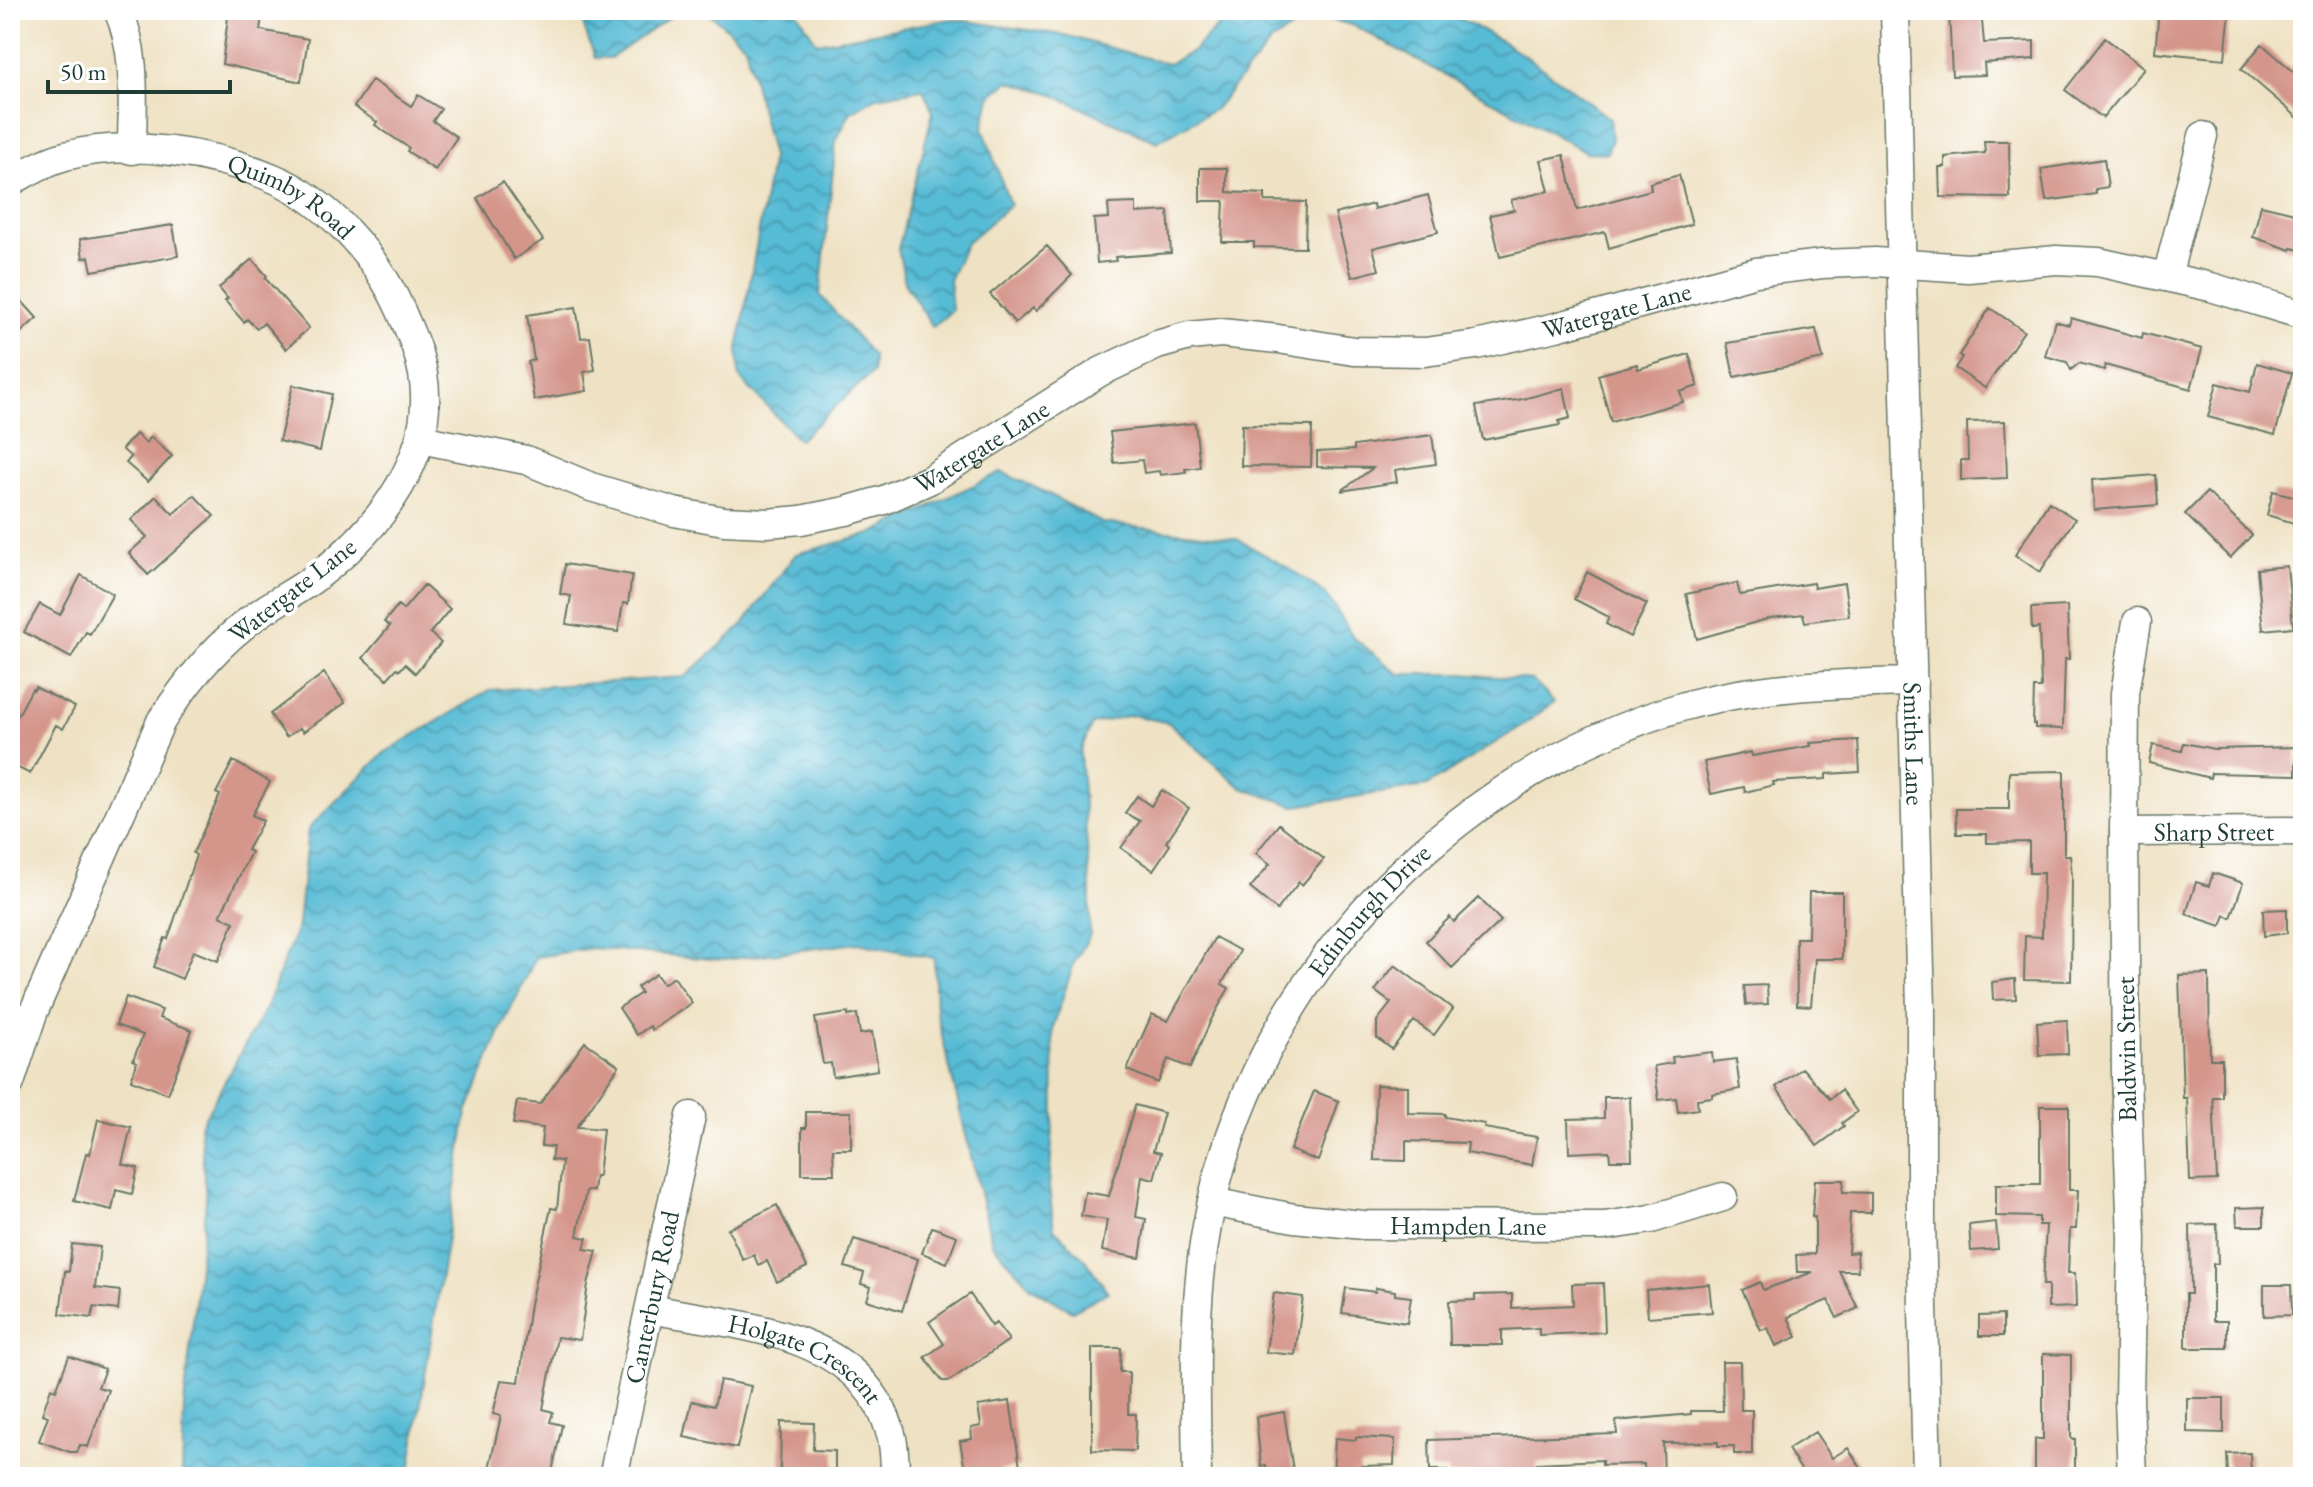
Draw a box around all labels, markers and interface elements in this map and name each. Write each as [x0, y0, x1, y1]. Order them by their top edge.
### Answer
scale bar [48, 44, 230, 94]
text: 50 m [60, 56, 107, 87]
street label: Quimby Road [223, 146, 363, 247]
street label: Watergate Lane [1539, 274, 1695, 347]
street label: Watergate Lane [909, 392, 1055, 501]
street label: Watergate Lane [221, 529, 363, 651]
street label: Smiths Lane [1895, 682, 1933, 806]
street label: Sharp Street [2154, 814, 2274, 849]
street label: Edinburgh Drive [1300, 836, 1438, 984]
street label: Baldwin Street [2108, 976, 2144, 1122]
street label: Canterbury Road [617, 1207, 687, 1387]
street label: Hampden Lane [1390, 1208, 1547, 1243]
street label: Holgate Crescent [725, 1306, 891, 1410]

